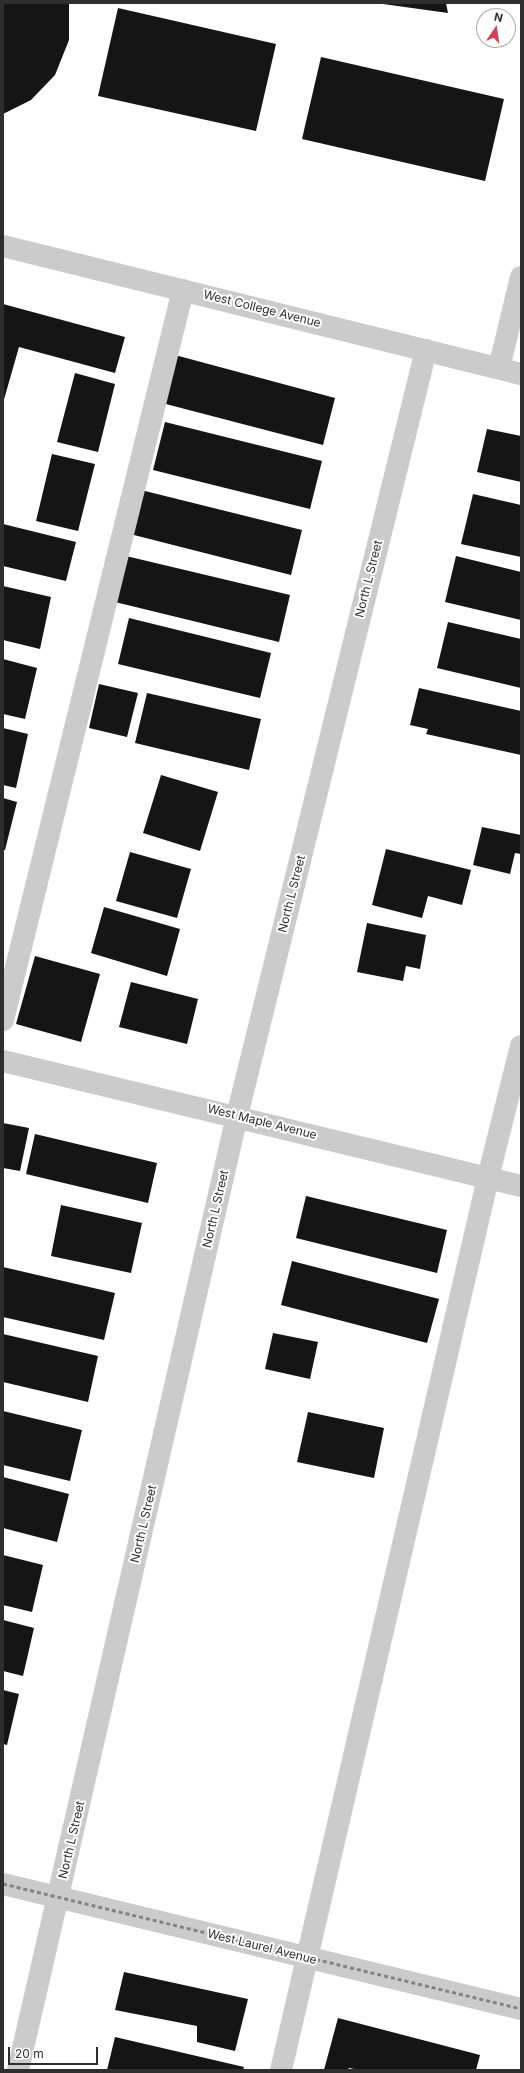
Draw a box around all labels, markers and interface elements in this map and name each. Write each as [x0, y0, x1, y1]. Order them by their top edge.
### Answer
north arrow [476, 8, 516, 48]
text: N [493, 10, 504, 25]
street label: West College Avenue [202, 287, 322, 331]
street label: North L Street [352, 539, 386, 619]
street label: North L Street [275, 854, 309, 934]
street label: West Maple Avenue [206, 1101, 318, 1143]
street label: North L Street [200, 1169, 232, 1249]
street label: North L Street [128, 1484, 160, 1564]
street label: North L Street [56, 1800, 88, 1880]
street label: West Laurel Avenue [206, 1926, 318, 1968]
scale bar [10, 2039, 100, 2065]
text: 20 m [15, 2046, 44, 2061]

